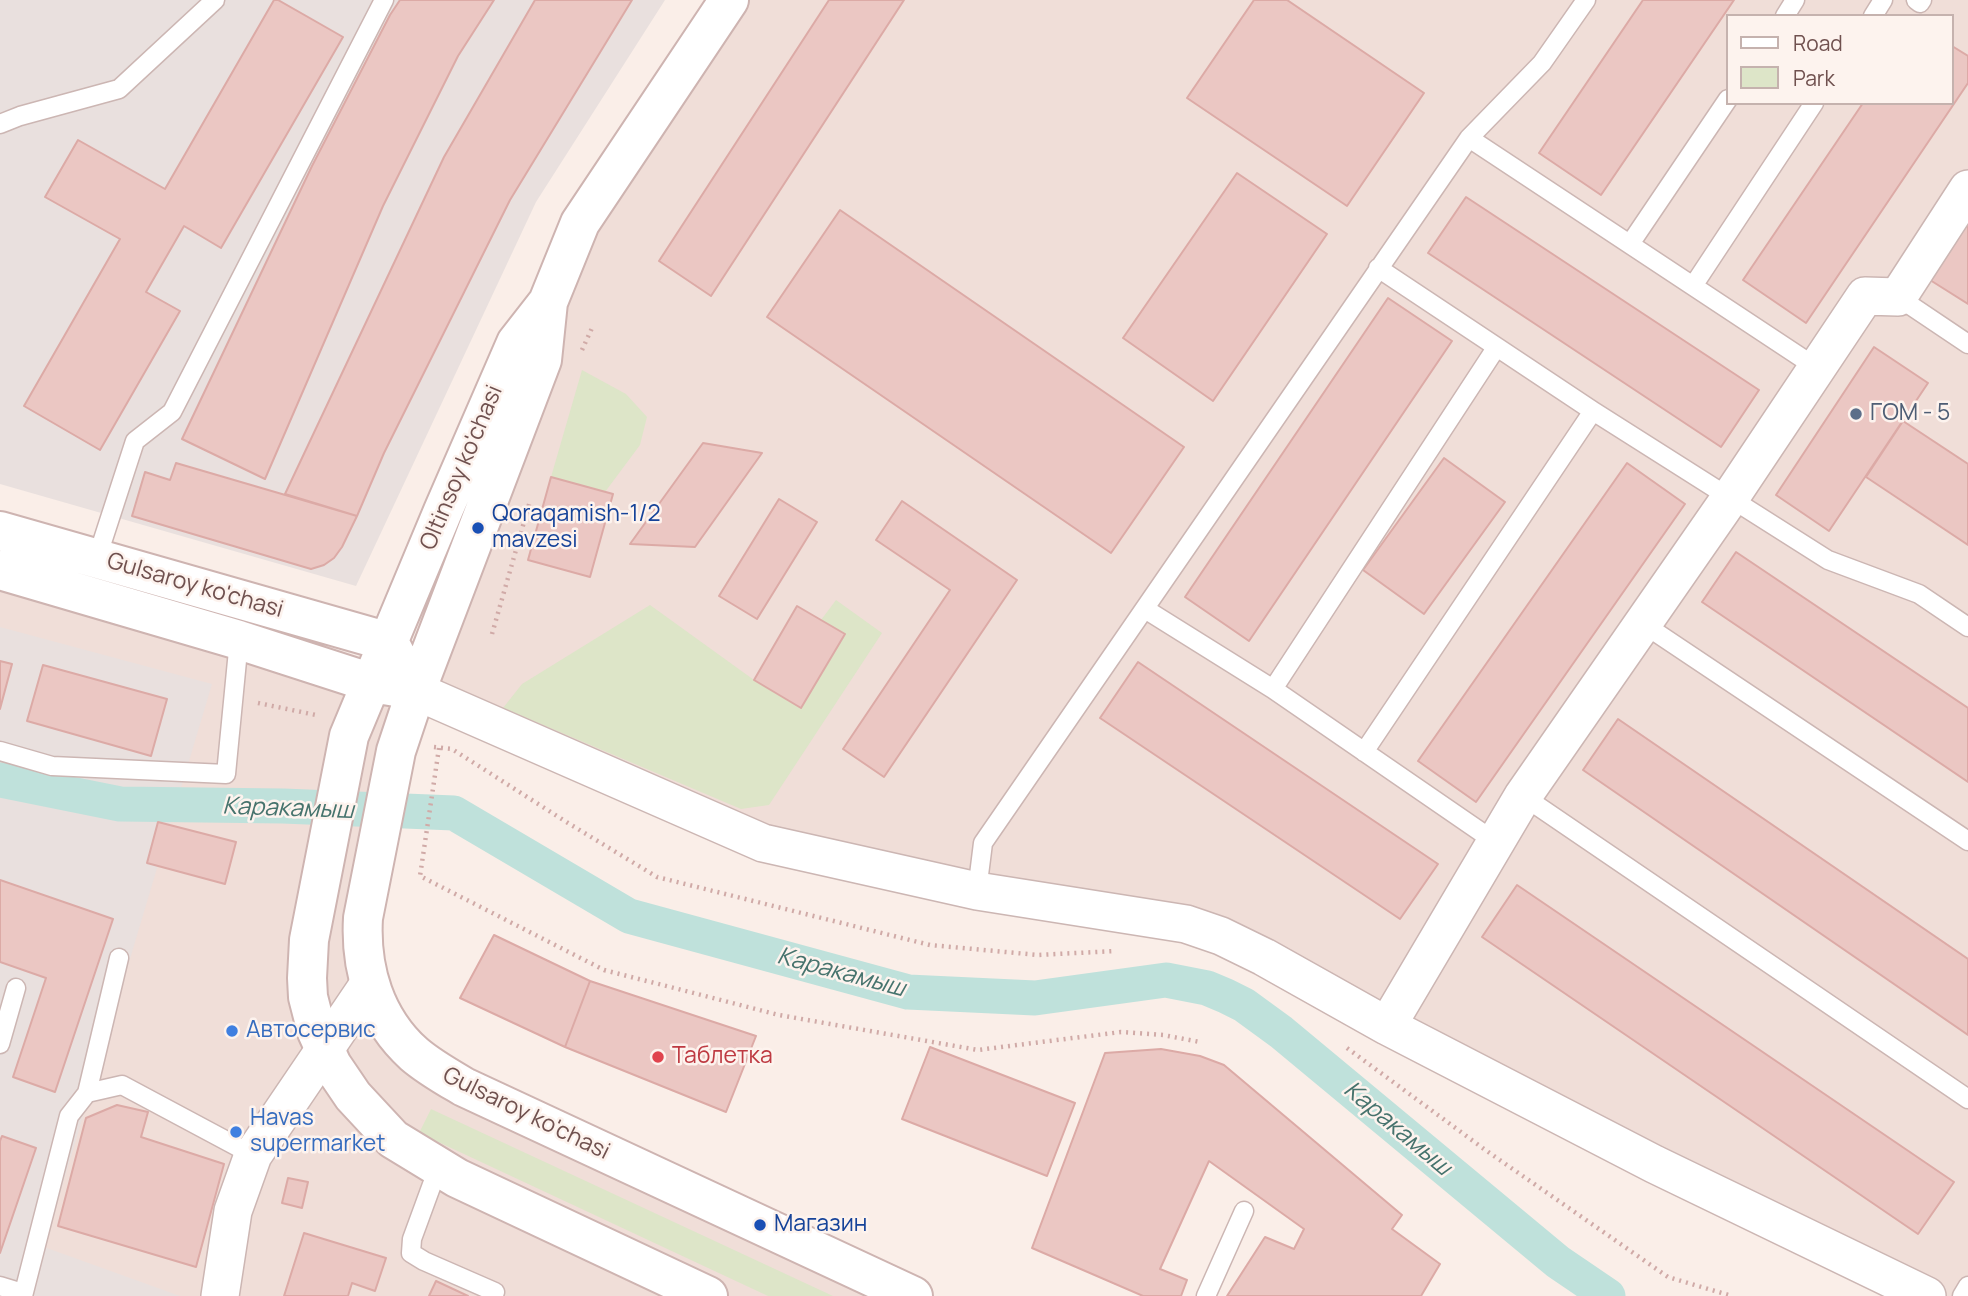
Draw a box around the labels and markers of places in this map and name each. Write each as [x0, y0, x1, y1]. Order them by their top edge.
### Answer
place label: ГОМ - 5 [1870, 400, 1950, 428]
marker: ГОМ - 5 [1848, 406, 1864, 422]
place label: Qoraqamish-1/2 mavzesi [492, 501, 661, 555]
marker: Qoraqamish-1/2 mavzesi [470, 520, 486, 536]
place label: Автосервис [246, 1017, 376, 1045]
marker: Автосервис [224, 1023, 240, 1039]
place label: Таблетка [672, 1043, 773, 1071]
marker: Таблетка [650, 1049, 666, 1065]
place label: Havas supermarket [250, 1105, 385, 1159]
marker: Havas supermarket [228, 1124, 244, 1140]
place label: Магазин [774, 1211, 867, 1239]
marker: Магазин [752, 1217, 768, 1233]

